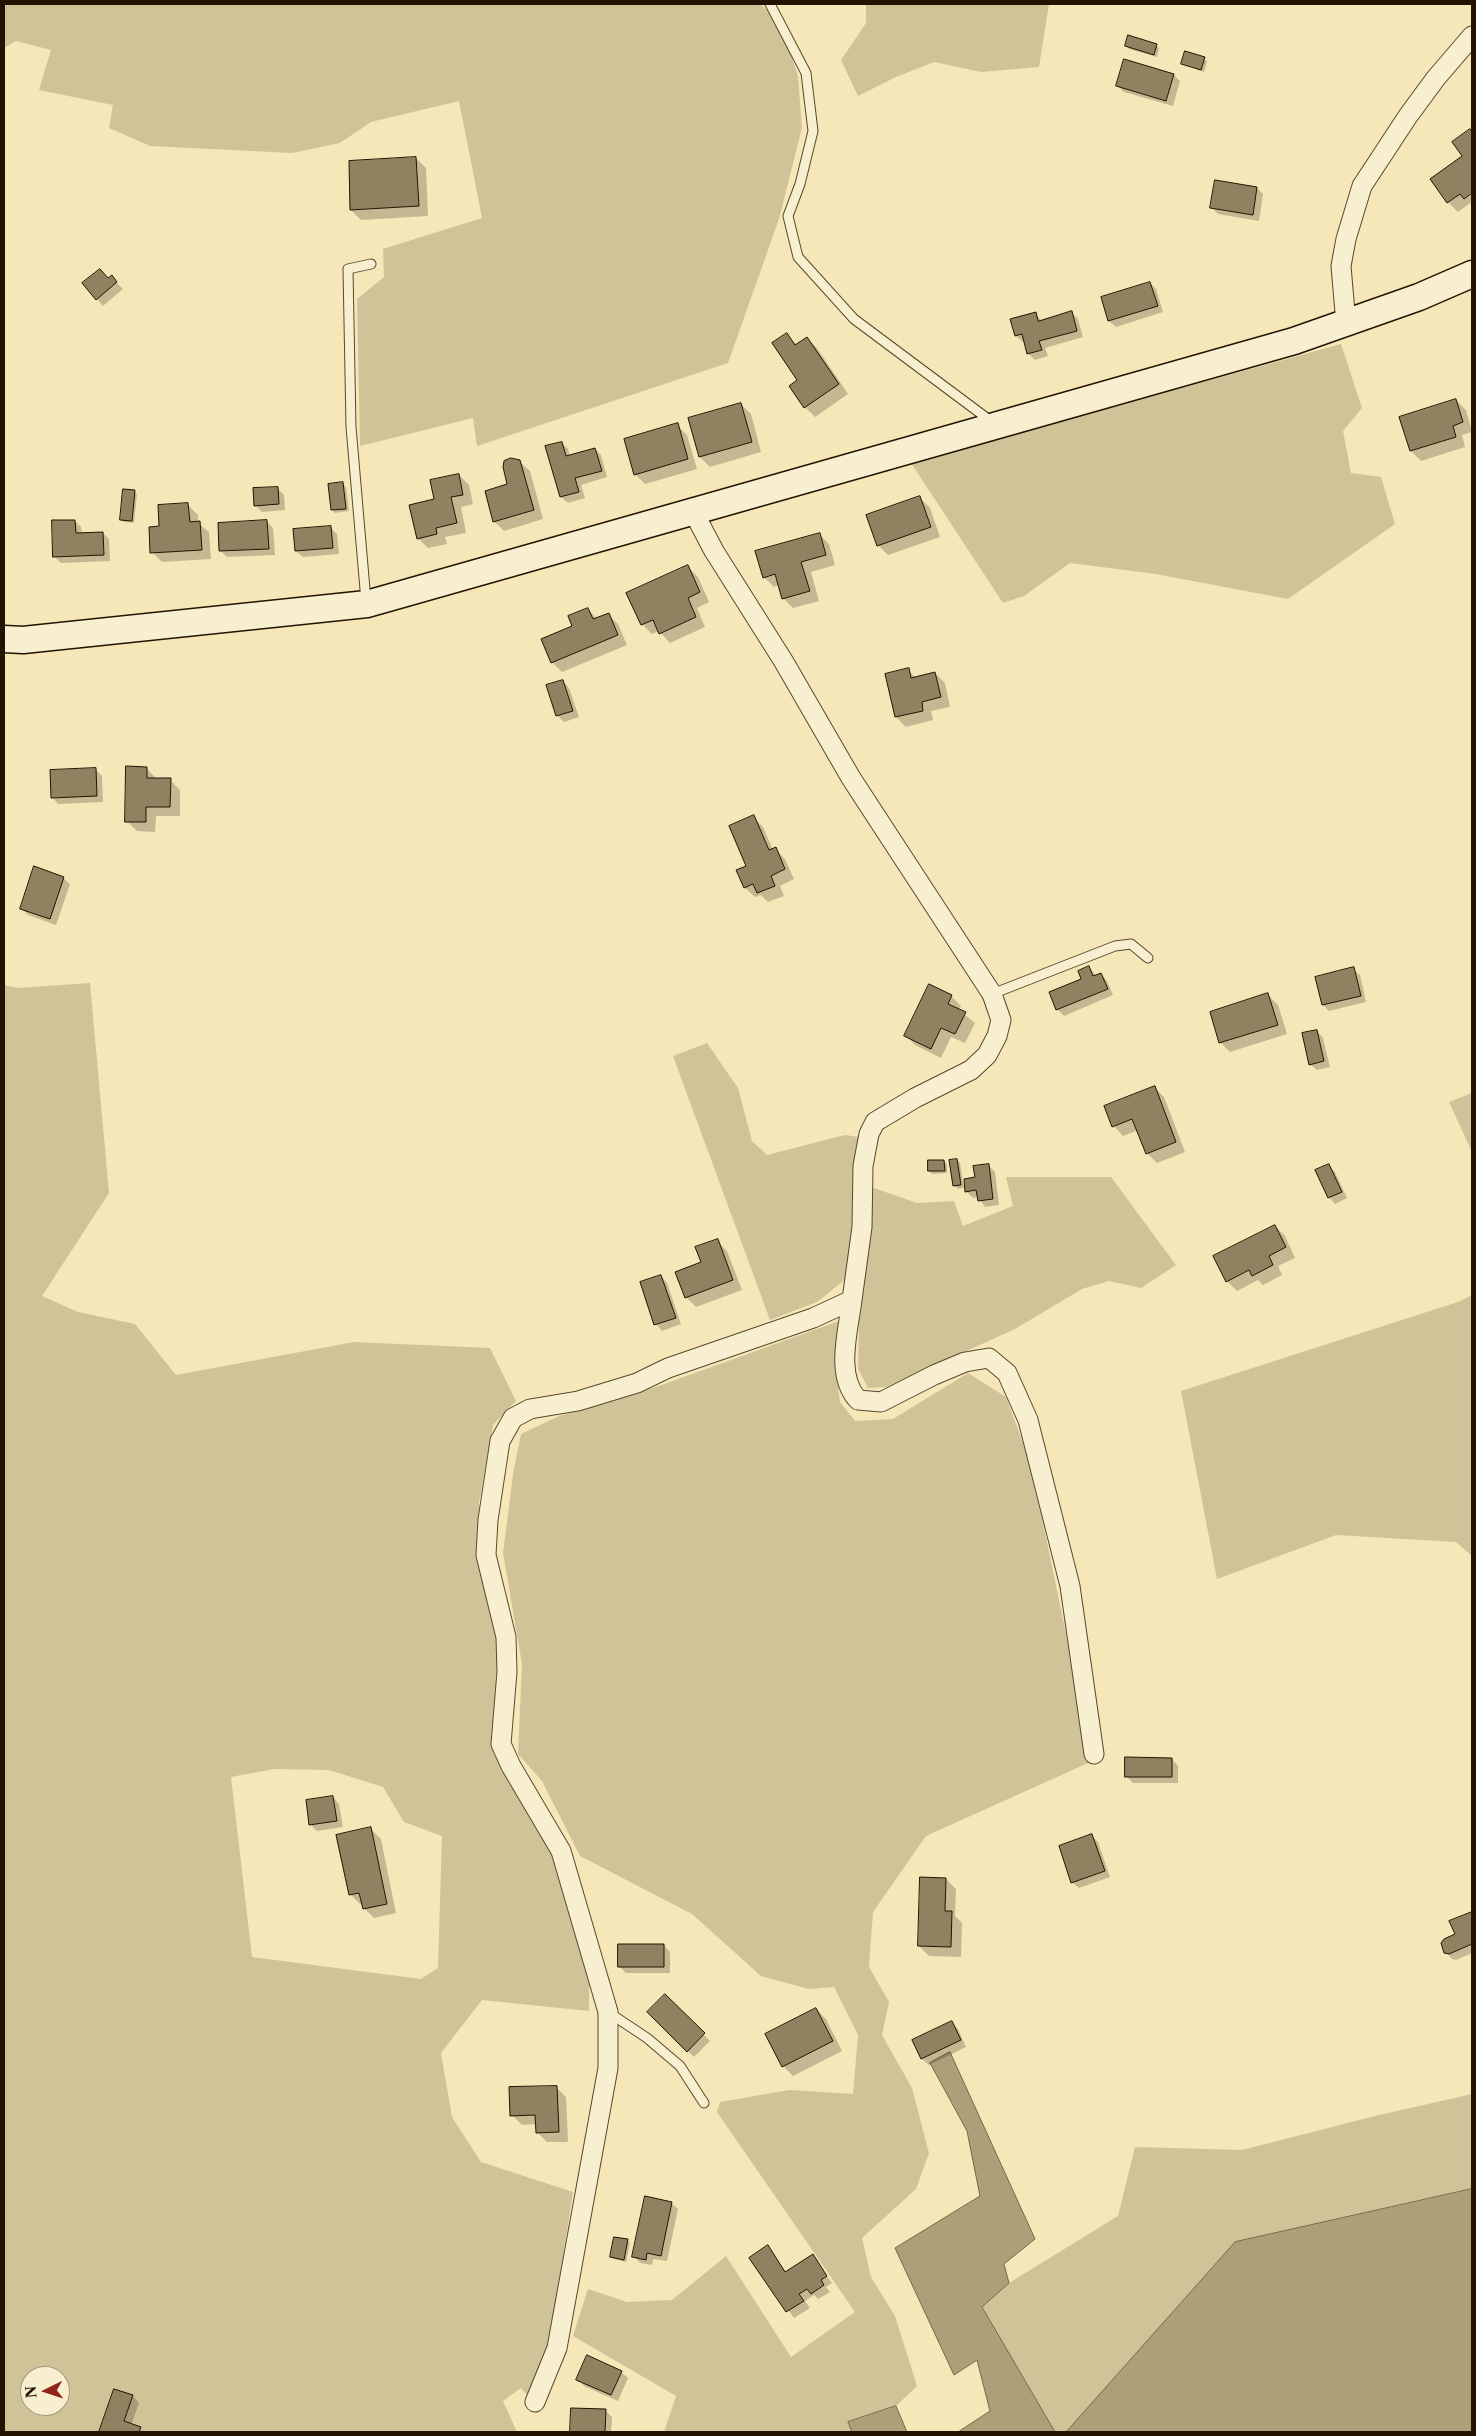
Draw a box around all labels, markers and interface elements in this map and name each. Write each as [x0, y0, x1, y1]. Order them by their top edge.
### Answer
north arrow [20, 2366, 70, 2416]
text: N [22, 2385, 40, 2399]

